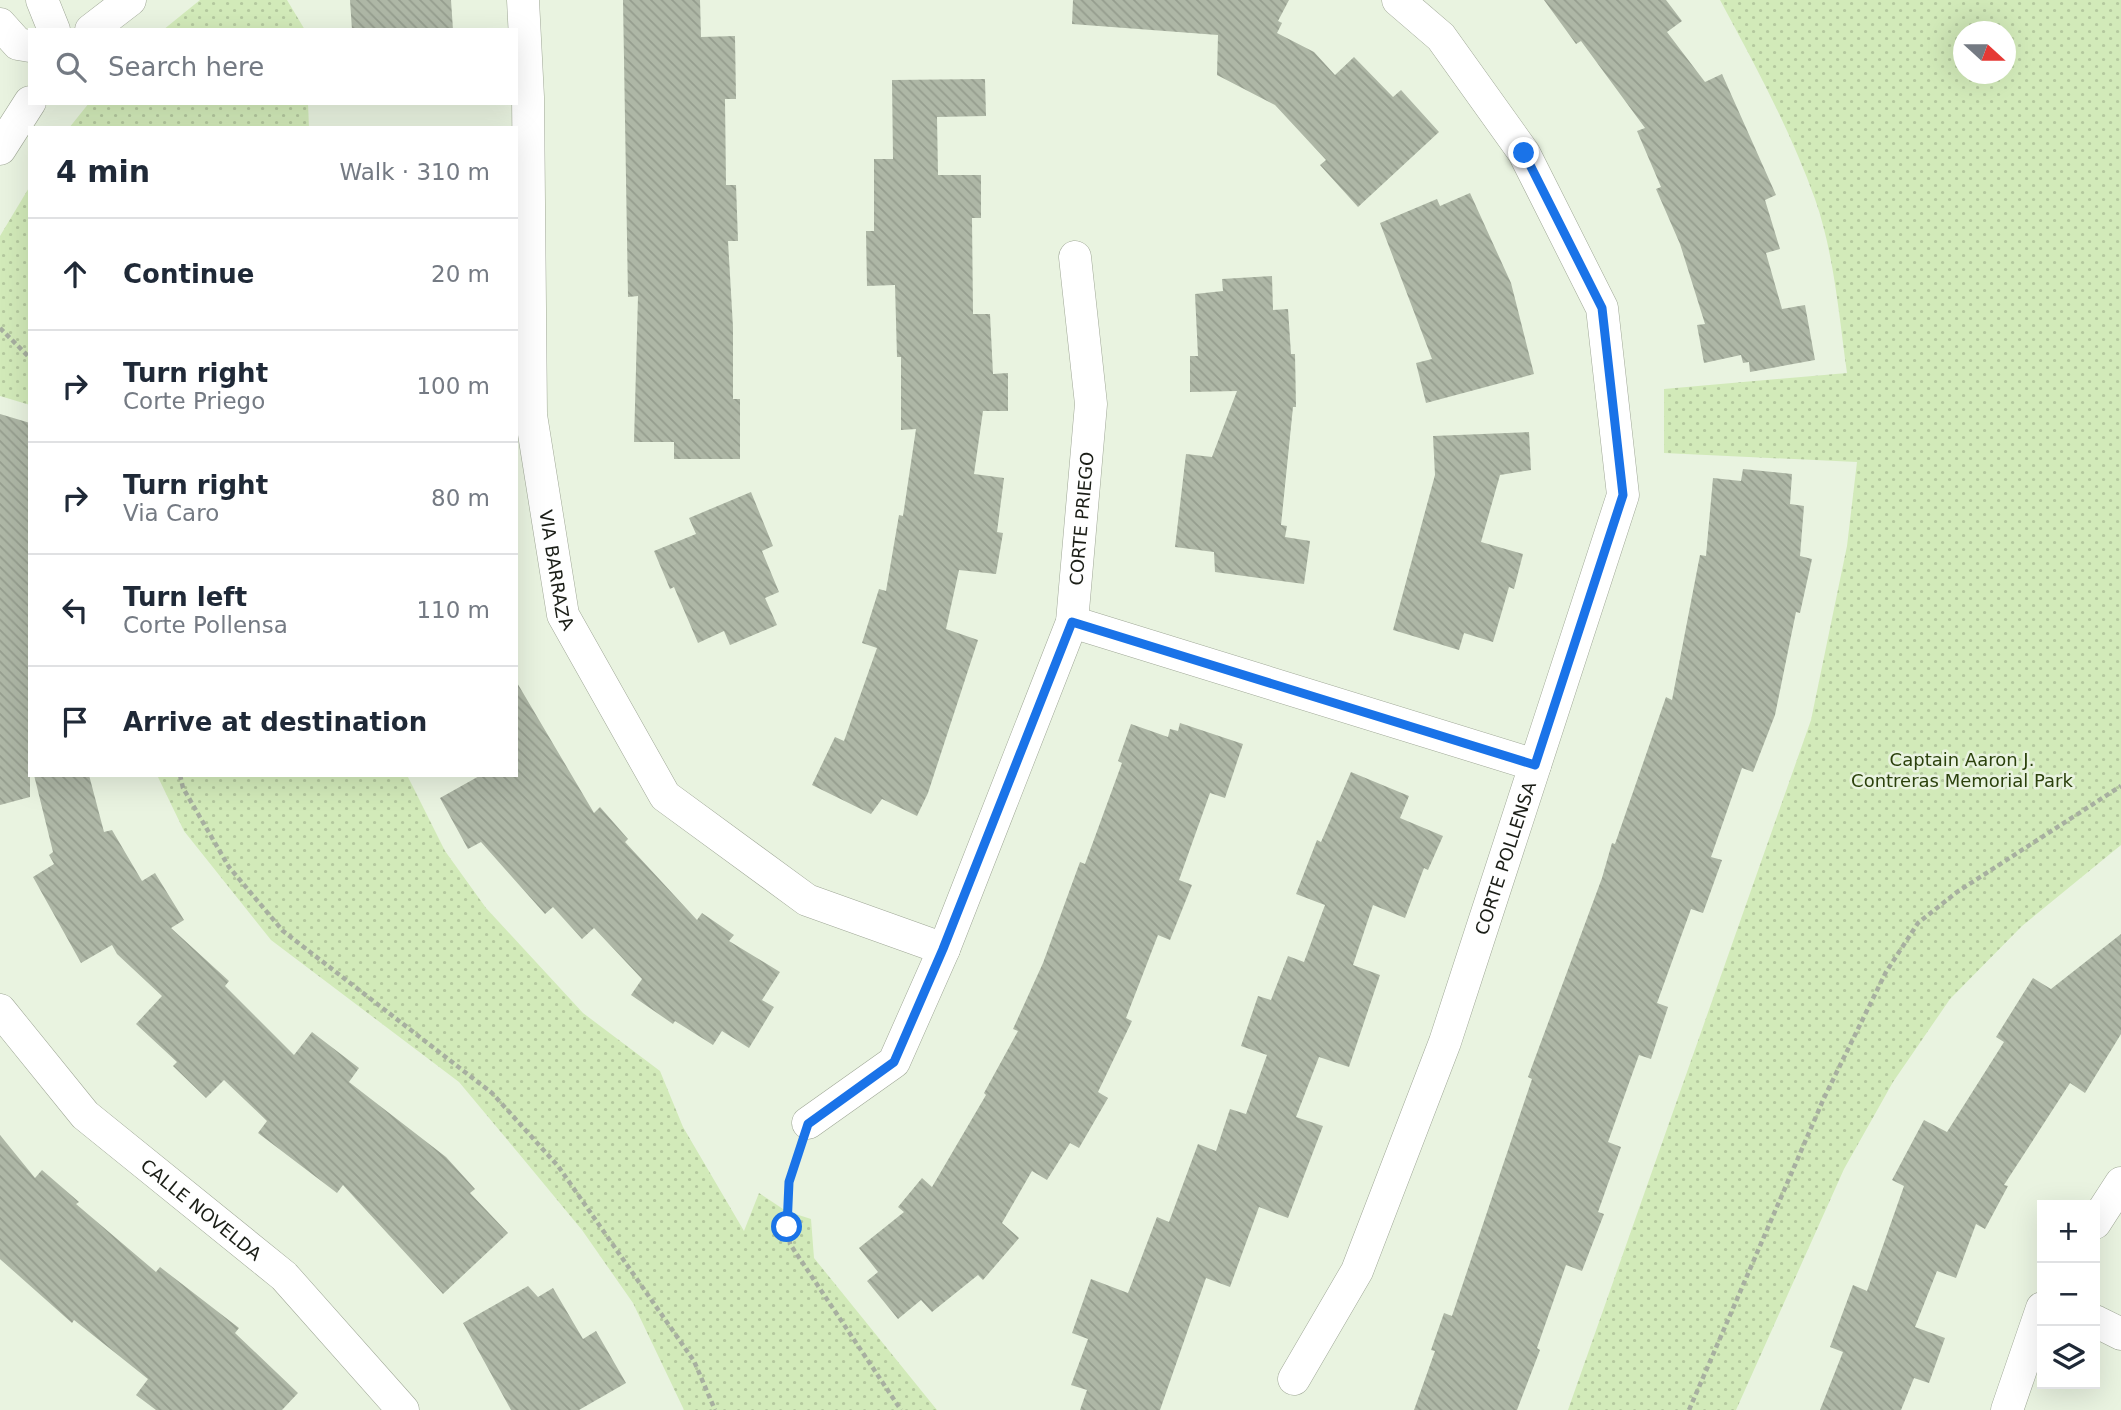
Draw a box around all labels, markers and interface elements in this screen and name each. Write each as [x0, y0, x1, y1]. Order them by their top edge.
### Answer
north arrow [1953, 21, 2016, 84]
search box [28, 28, 518, 105]
icon: search [52, 48, 90, 86]
text: Search here [108, 52, 264, 82]
route end [1508, 137, 1539, 168]
text: 4 min [56, 154, 150, 189]
text: Walk · 310 m [339, 159, 490, 185]
icon: ahead [56, 255, 94, 293]
text: Continue [123, 259, 254, 289]
text: 20 m [431, 261, 490, 287]
text: Turn right [123, 358, 268, 388]
icon: right [56, 367, 94, 405]
text: 100 m [416, 373, 490, 399]
text: Corte Priego [123, 388, 265, 414]
street label: CORTE PRIEGO [1065, 451, 1097, 586]
text: Turn right [123, 470, 268, 500]
icon: right [56, 479, 94, 517]
text: 80 m [431, 485, 490, 511]
text: Via Caro [123, 500, 219, 526]
street label: VIA BARRAZA [536, 508, 580, 634]
text: Turn left [123, 582, 247, 612]
icon: left [56, 591, 94, 629]
text: 110 m [416, 597, 490, 623]
text: Corte Pollensa [123, 612, 288, 638]
icon: arrive [56, 703, 94, 741]
text: Arrive at destination [123, 707, 427, 737]
park label: Captain Aaron J. Contreras Memorial Park [1851, 749, 2074, 791]
street label: CORTE POLLENSA [1470, 778, 1540, 937]
street label: CALLE NOVELDA [137, 1154, 267, 1265]
map controls [2037, 1200, 2100, 1389]
button: + [2037, 1200, 2100, 1263]
route start [771, 1211, 802, 1242]
button: − [2037, 1263, 2100, 1326]
button: layers [2037, 1326, 2100, 1389]

